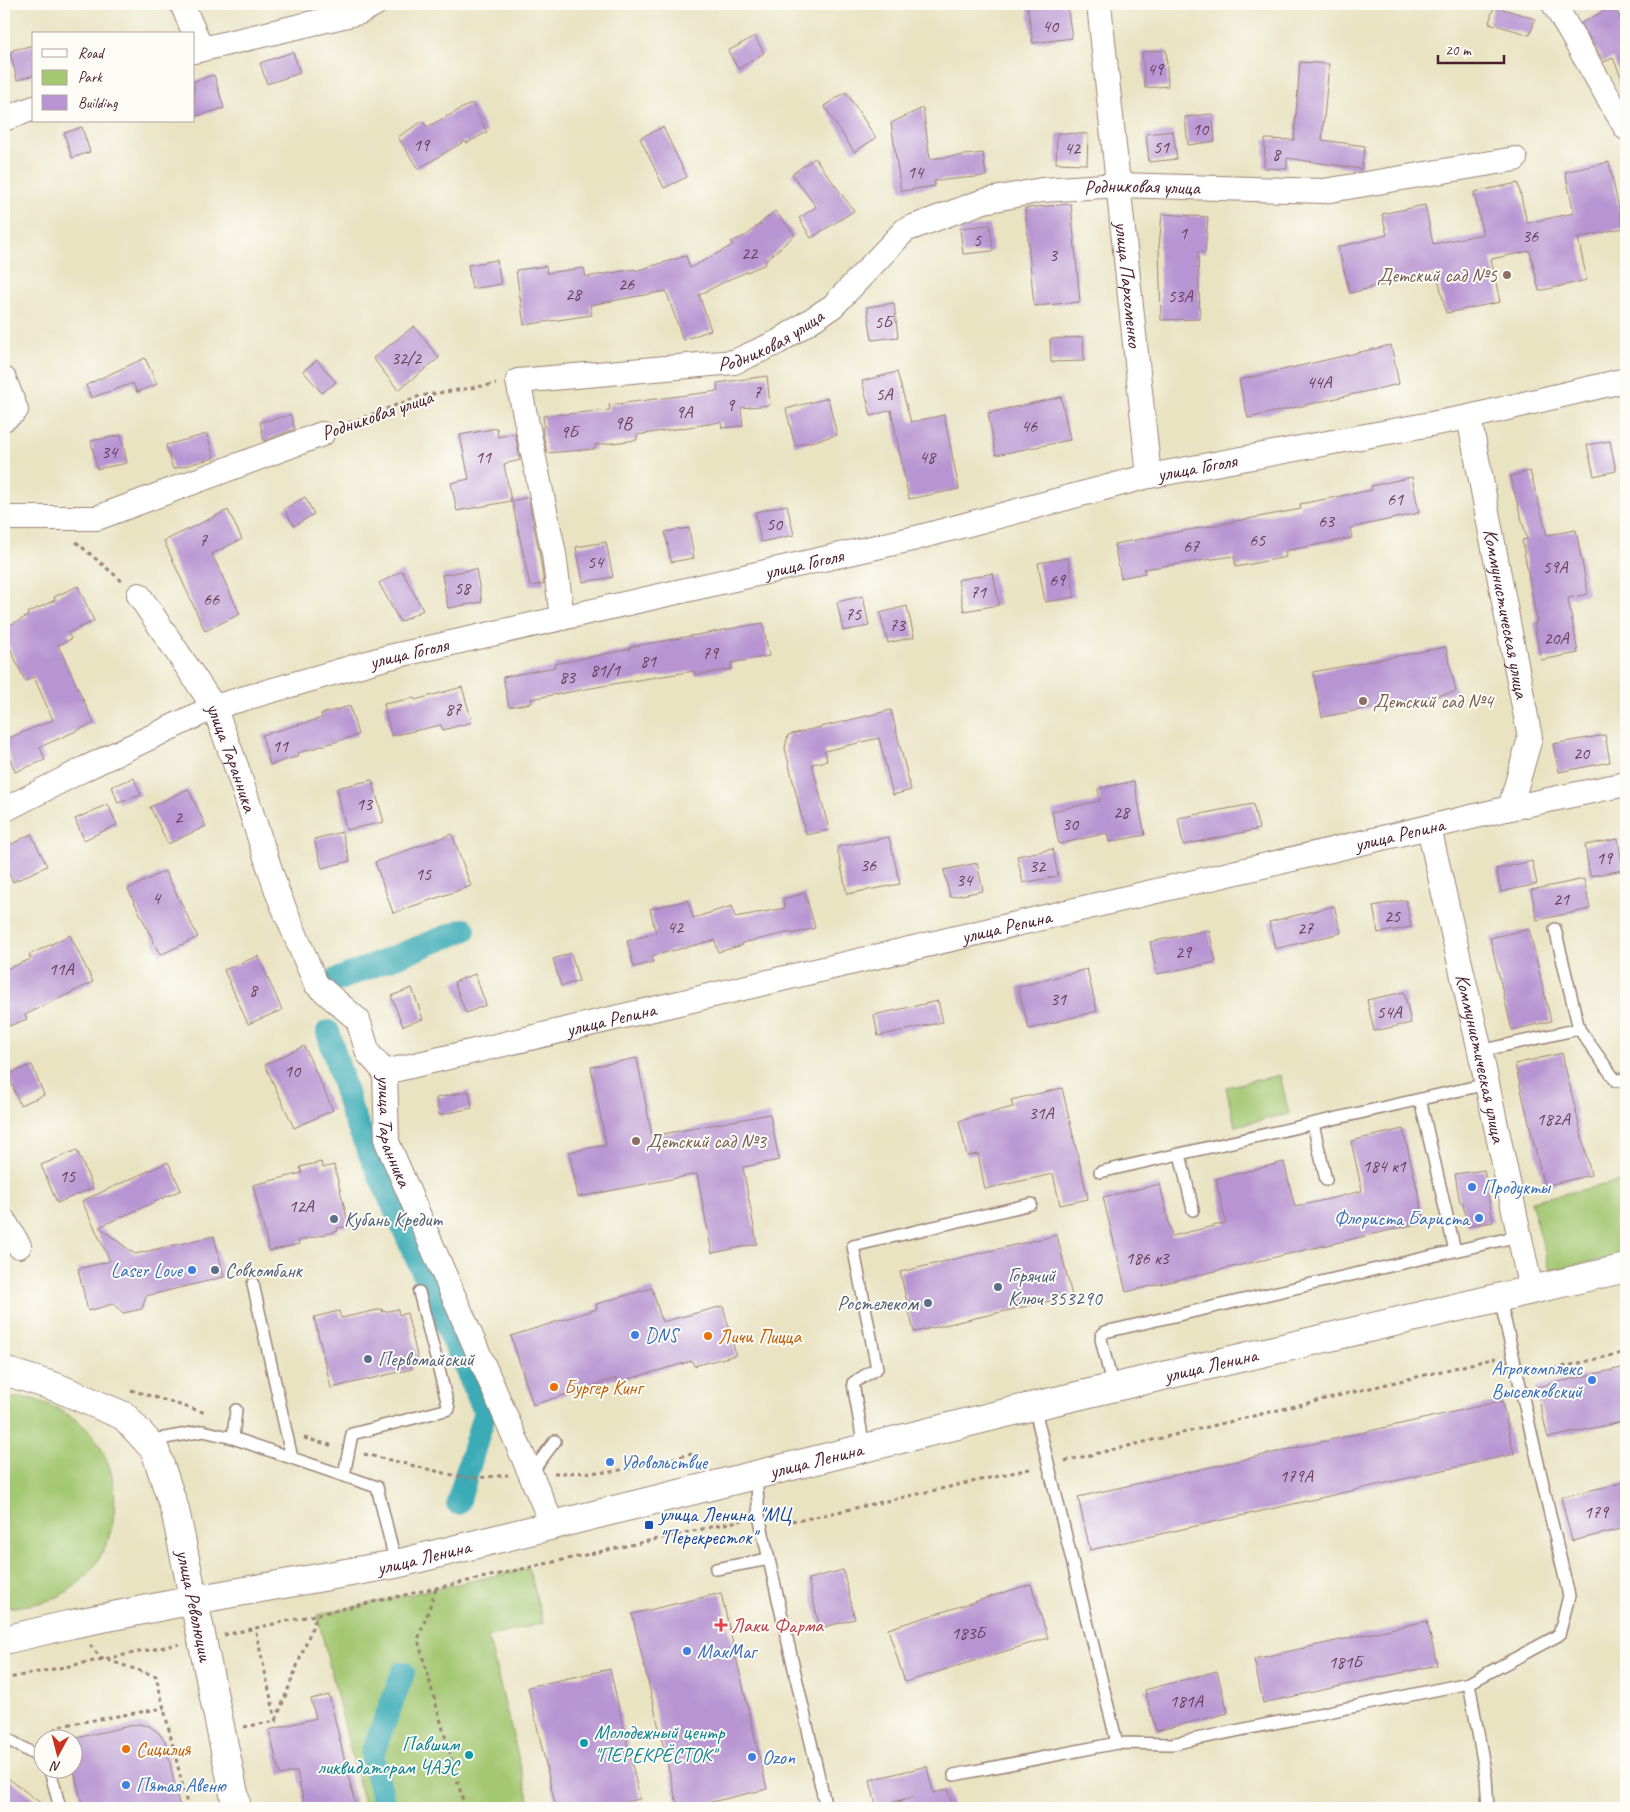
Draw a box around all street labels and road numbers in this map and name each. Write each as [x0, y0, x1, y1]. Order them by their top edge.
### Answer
street label: Родниковая улица [1083, 172, 1202, 200]
street label: улица Пархоменко [1110, 219, 1148, 350]
street label: Родниковая улица [717, 302, 830, 376]
street label: Родниковая улица [318, 384, 438, 446]
street label: улица Гоголя [1154, 447, 1241, 487]
street label: Коммунистическая улица [1478, 527, 1535, 702]
street label: улица Гоголя [761, 542, 847, 585]
street label: улица Гоголя [365, 631, 452, 675]
street label: улица Таранника [201, 696, 263, 816]
street label: улица Репина [1351, 811, 1449, 857]
street label: улица Репина [958, 903, 1055, 949]
street label: Коммунистическая улица [1450, 971, 1512, 1146]
street label: улица Репина [563, 996, 660, 1042]
street label: улица Таранника [373, 1074, 418, 1192]
street label: улица Ленина [1160, 1341, 1262, 1388]
street label: улица Ленина [766, 1436, 867, 1484]
street label: улица Ленина [374, 1533, 475, 1580]
street label: улица Революции [171, 1546, 219, 1665]

